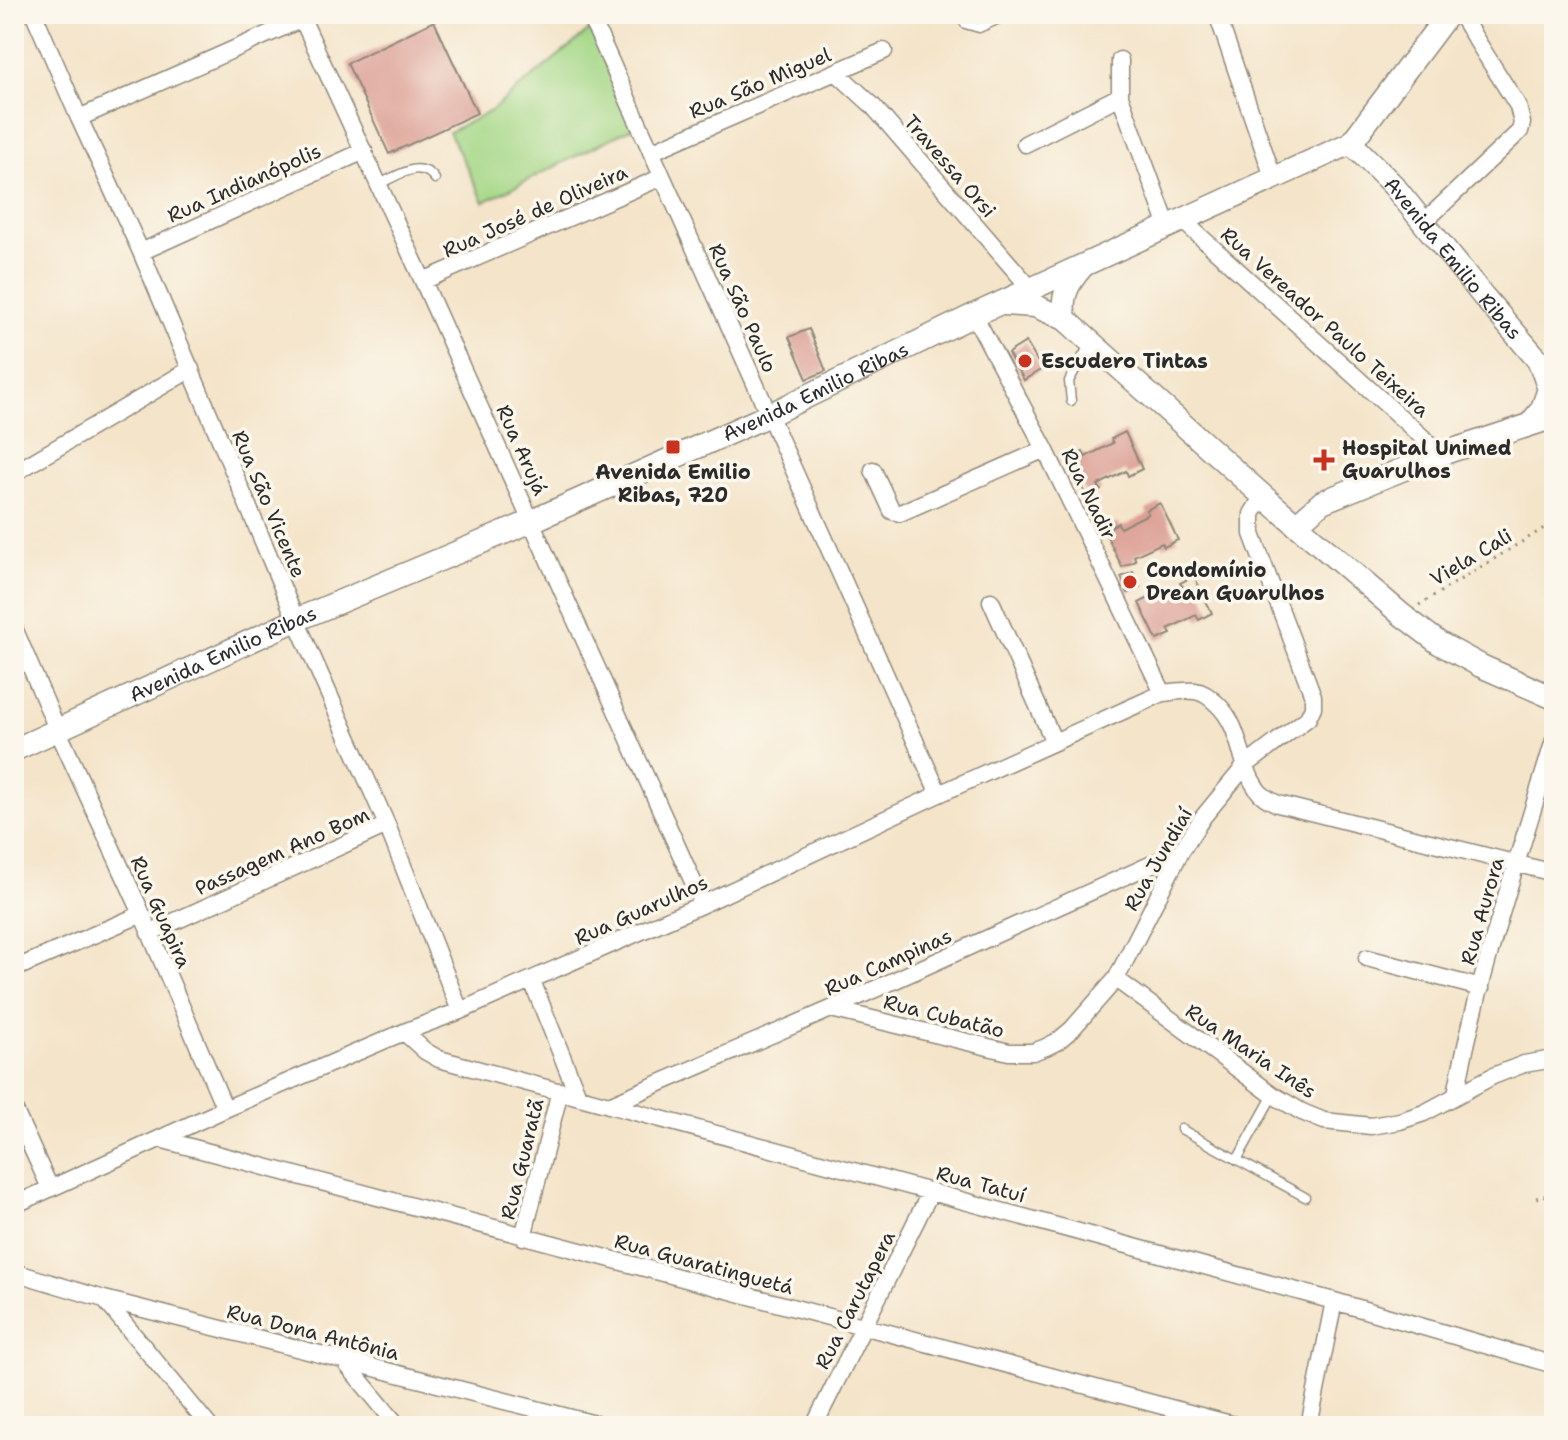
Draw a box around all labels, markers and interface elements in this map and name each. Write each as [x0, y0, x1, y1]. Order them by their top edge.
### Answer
street label: Rua São Miguel [685, 41, 835, 125]
street label: Travessa Orsi [898, 109, 1002, 223]
street label: Rua Indianópolis [163, 137, 325, 229]
street label: Rua José de Oliveira [439, 158, 632, 263]
street label: Avenida Emilio Ribas [1379, 171, 1528, 345]
street label: Rua Vereador Paulo Teixeira [1215, 221, 1435, 423]
street label: Rua São Paulo [703, 239, 783, 377]
street label: Avenida Emilio Ribas [718, 336, 913, 447]
place label: Escudero Tintas [1041, 348, 1208, 374]
marker: Escudero Tintas [1016, 352, 1034, 370]
street label: Rua Arujá [491, 401, 554, 500]
street label: Rua São Vicente [226, 426, 312, 582]
place label: Hospital Unimed Guarulhos [1342, 435, 1512, 484]
marker: Avenida Emilio Ribas, 720 [664, 438, 682, 456]
street label: Rua Nadir [1056, 444, 1122, 544]
marker: Hospital Unimed Guarulhos [1313, 449, 1335, 471]
place label: Avenida Emilio Ribas, 720 [595, 459, 751, 508]
street label: Viela Cali [1425, 522, 1517, 592]
place label: Condomínio Drean Guarulhos [1146, 557, 1325, 606]
marker: Condomínio Drean Guarulhos [1121, 573, 1139, 591]
street label: Avenida Emilio Ribas [125, 600, 321, 708]
street label: Passagem Ano Bom [191, 801, 373, 901]
street label: Rua Jundiaí [1118, 802, 1198, 915]
street label: Rua Guapira [125, 852, 197, 973]
street label: Rua Aurora [1454, 854, 1510, 968]
street label: Rua Guarulhos [570, 869, 712, 951]
street label: Rua Campinas [820, 922, 956, 1002]
street label: Rua Cubatão [881, 988, 1007, 1044]
street label: Rua Maria Inês [1181, 998, 1321, 1104]
street label: Rua Guaratã [494, 1095, 550, 1222]
street label: Rua Tatuí [933, 1160, 1029, 1208]
street label: Rua Carutapera [809, 1226, 901, 1374]
street label: Rua Guaratinguetá [612, 1228, 797, 1301]
street label: Rua Dona Antônia [224, 1298, 403, 1366]

